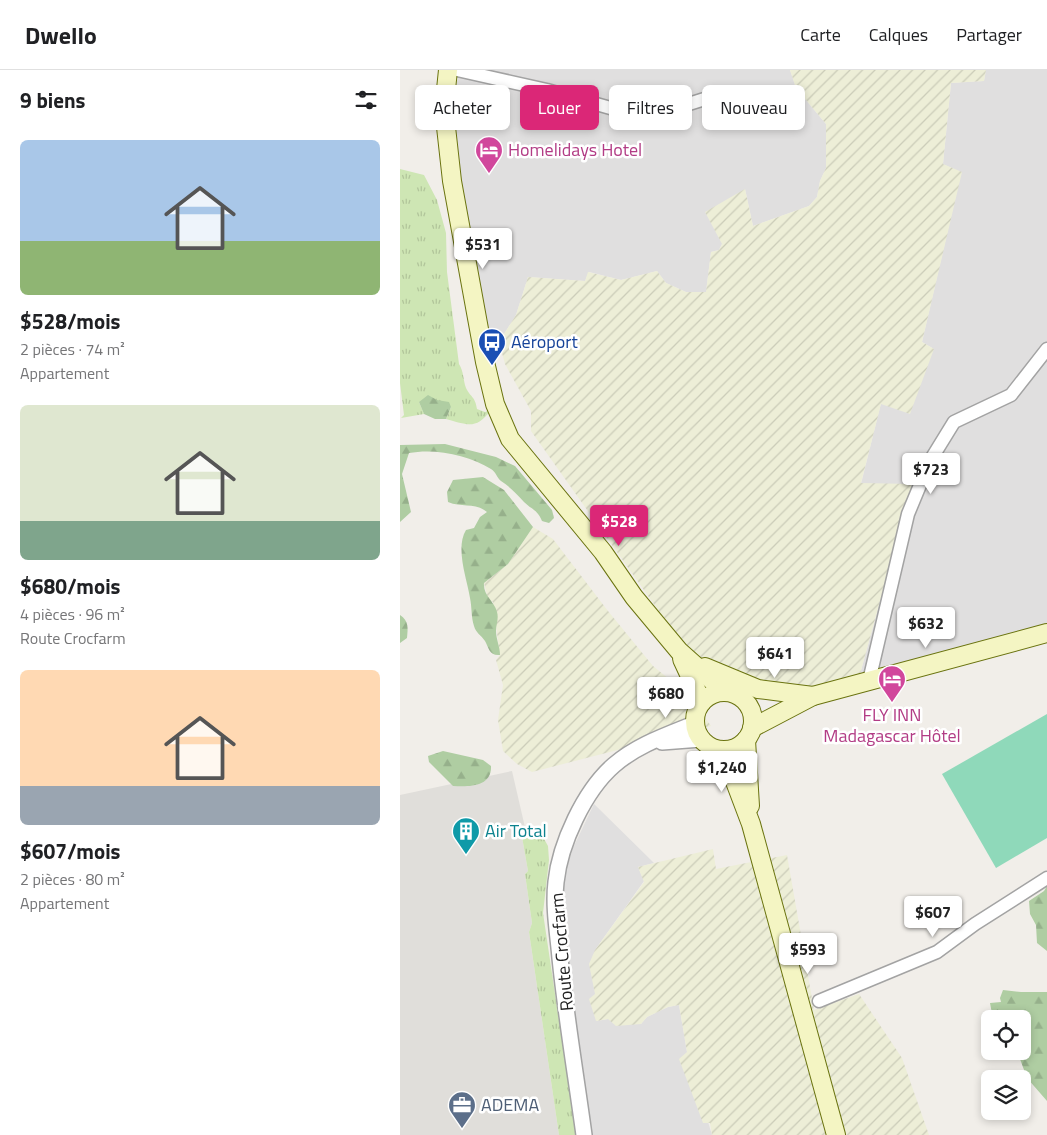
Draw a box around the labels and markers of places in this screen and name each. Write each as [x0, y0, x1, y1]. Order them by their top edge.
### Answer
hotel icon: Homelidays Hotel [474, 135, 504, 174]
place label: Homelidays Hotel [508, 136, 642, 163]
pin: $531 [453, 228, 513, 270]
bus stop icon: Aéroport [477, 327, 507, 366]
place label: Aéroport [511, 328, 578, 355]
pin: $723 [901, 452, 961, 495]
pin: $528 [589, 504, 649, 547]
pin: $632 [896, 606, 956, 649]
pin: $641 [745, 636, 805, 679]
hotel icon: FLY INN Madagascar Hôtel [877, 664, 907, 703]
pin: $680 [636, 676, 696, 719]
place label: FLY INN Madagascar Hôtel [823, 701, 961, 749]
pin: $1,240 [681, 750, 763, 793]
building icon: Air Total [451, 816, 481, 855]
place label: Air Total [485, 817, 547, 844]
pin: $607 [903, 896, 963, 938]
pin: $593 [778, 932, 838, 975]
office icon: ADEMA [447, 1090, 477, 1129]
place label: ADEMA [481, 1091, 539, 1118]

